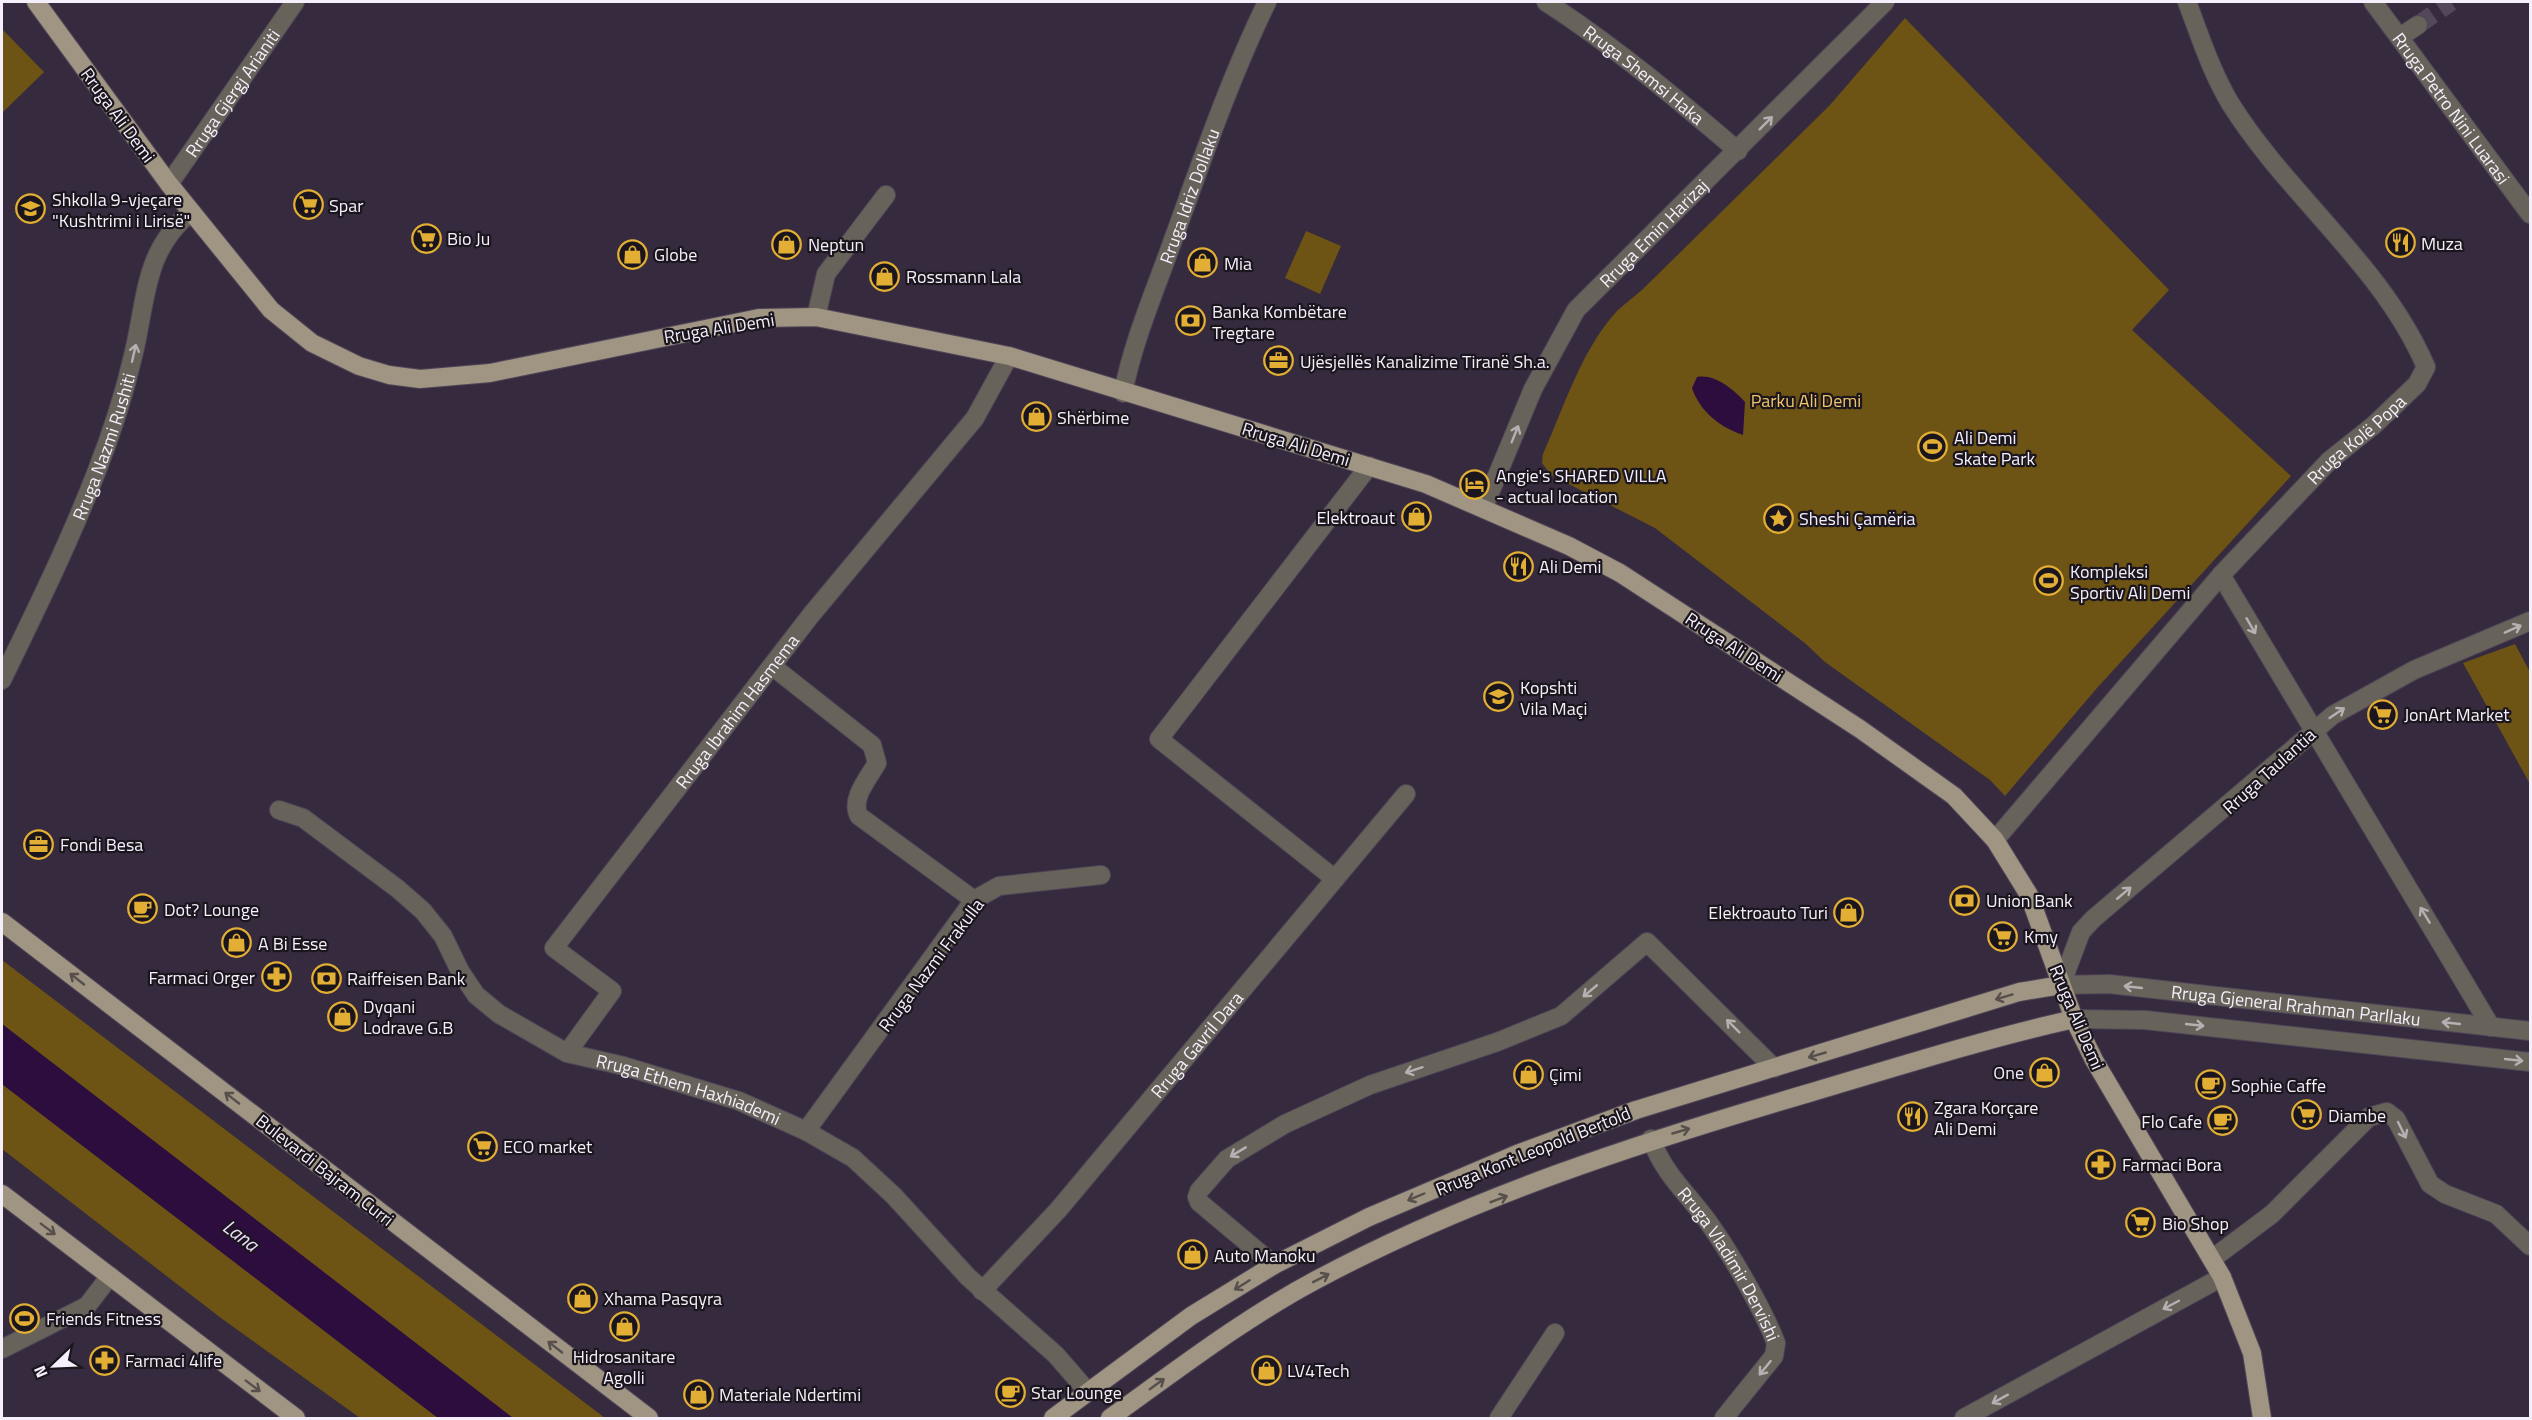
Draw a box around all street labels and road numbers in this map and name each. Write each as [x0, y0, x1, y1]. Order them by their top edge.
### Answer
street label: Rruga Shemsi Haka [1578, 18, 1711, 131]
street label: Rruga Gjergj Arianiti [178, 23, 286, 162]
street label: Rruga Petro Nini Luarasi [2386, 26, 2517, 190]
street label: Rruga Ali Demi [74, 62, 162, 168]
street label: Rruga Idriz Dollaku [1152, 124, 1226, 267]
street label: Rruga Emin Harizaj [1593, 172, 1714, 293]
street label: Rruga Ali Demi [662, 306, 776, 350]
street label: Rruga Nazmi Rushiti [65, 370, 142, 524]
street label: Rruga Kolë Popa [2300, 388, 2412, 490]
street label: Rruga Ali Demi [1239, 415, 1353, 473]
street label: Rruga Ali Demi [1680, 605, 1788, 689]
street label: Rruga Ibrahim Hasmema [668, 628, 805, 794]
street label: Rruga Taulantia [2216, 722, 2322, 820]
street label: Rruga Nazmi Frakulla [872, 892, 990, 1038]
street label: Rruga Ali Demi [2043, 960, 2111, 1074]
street label: Rruga Gjeneral Rrahman Parllaku [2170, 978, 2422, 1032]
street label: Rruga Gavril Dara [1144, 985, 1249, 1104]
street label: Rruga Ethem Haxhiademi [594, 1047, 785, 1132]
street label: Rruga Kont Leopold Bertold [1431, 1099, 1635, 1203]
street label: Bulevardi Bajram Curri [250, 1107, 400, 1233]
street label: Rruga Vladimir Dervishi [1671, 1181, 1787, 1345]

